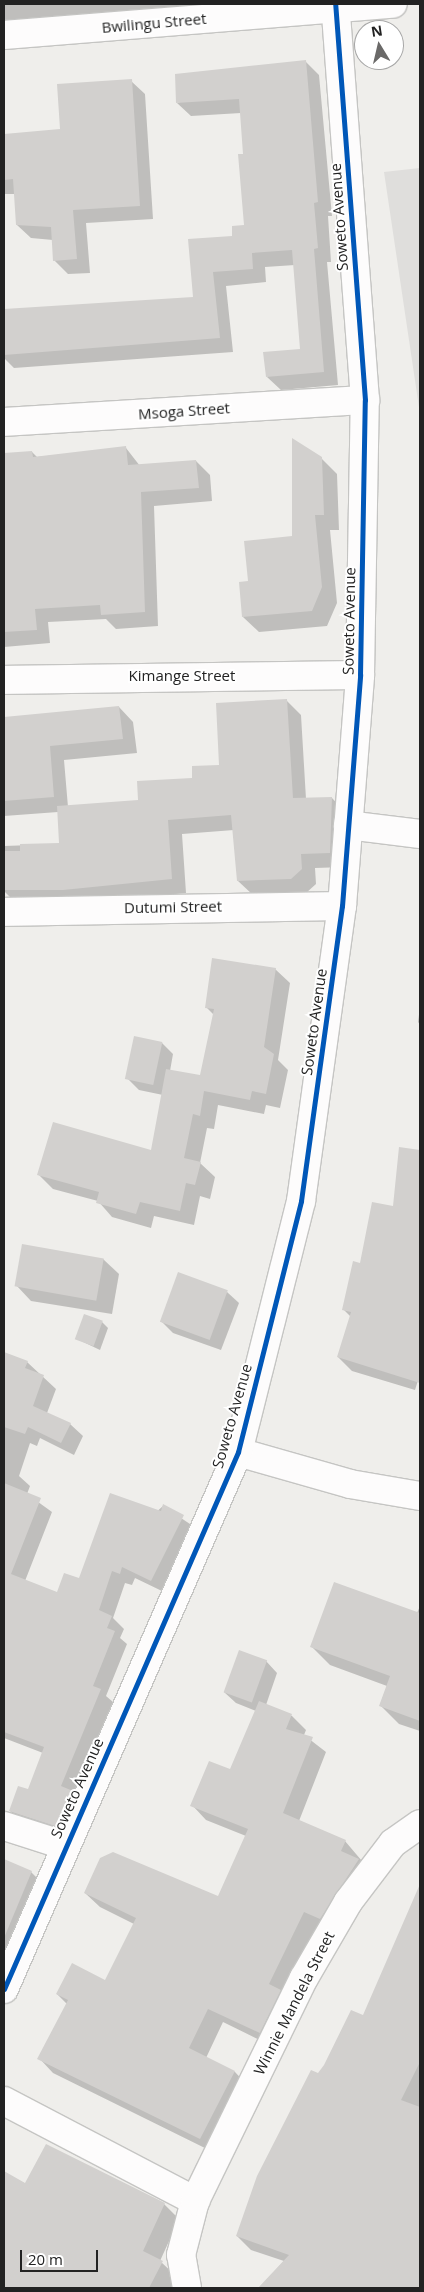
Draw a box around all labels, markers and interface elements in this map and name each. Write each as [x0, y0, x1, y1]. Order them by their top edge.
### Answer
street label: Bwilingu Street [101, 9, 207, 37]
north arrow [354, 20, 404, 70]
text: N [370, 20, 384, 41]
street label: Soweto Avenue [326, 163, 352, 271]
street label: Msoga Street [138, 399, 230, 423]
street label: Soweto Avenue [339, 567, 359, 675]
street label: Kimange Street [129, 667, 235, 685]
street label: Dutumi Street [124, 897, 222, 917]
street label: Soweto Avenue [298, 967, 330, 1077]
street label: Soweto Avenue [208, 1362, 256, 1470]
street label: Soweto Avenue [47, 1735, 107, 1841]
street label: Winnie Mandela Street [250, 1928, 338, 2078]
scale bar [22, 2240, 100, 2272]
text: 20 m [28, 2249, 63, 2269]

